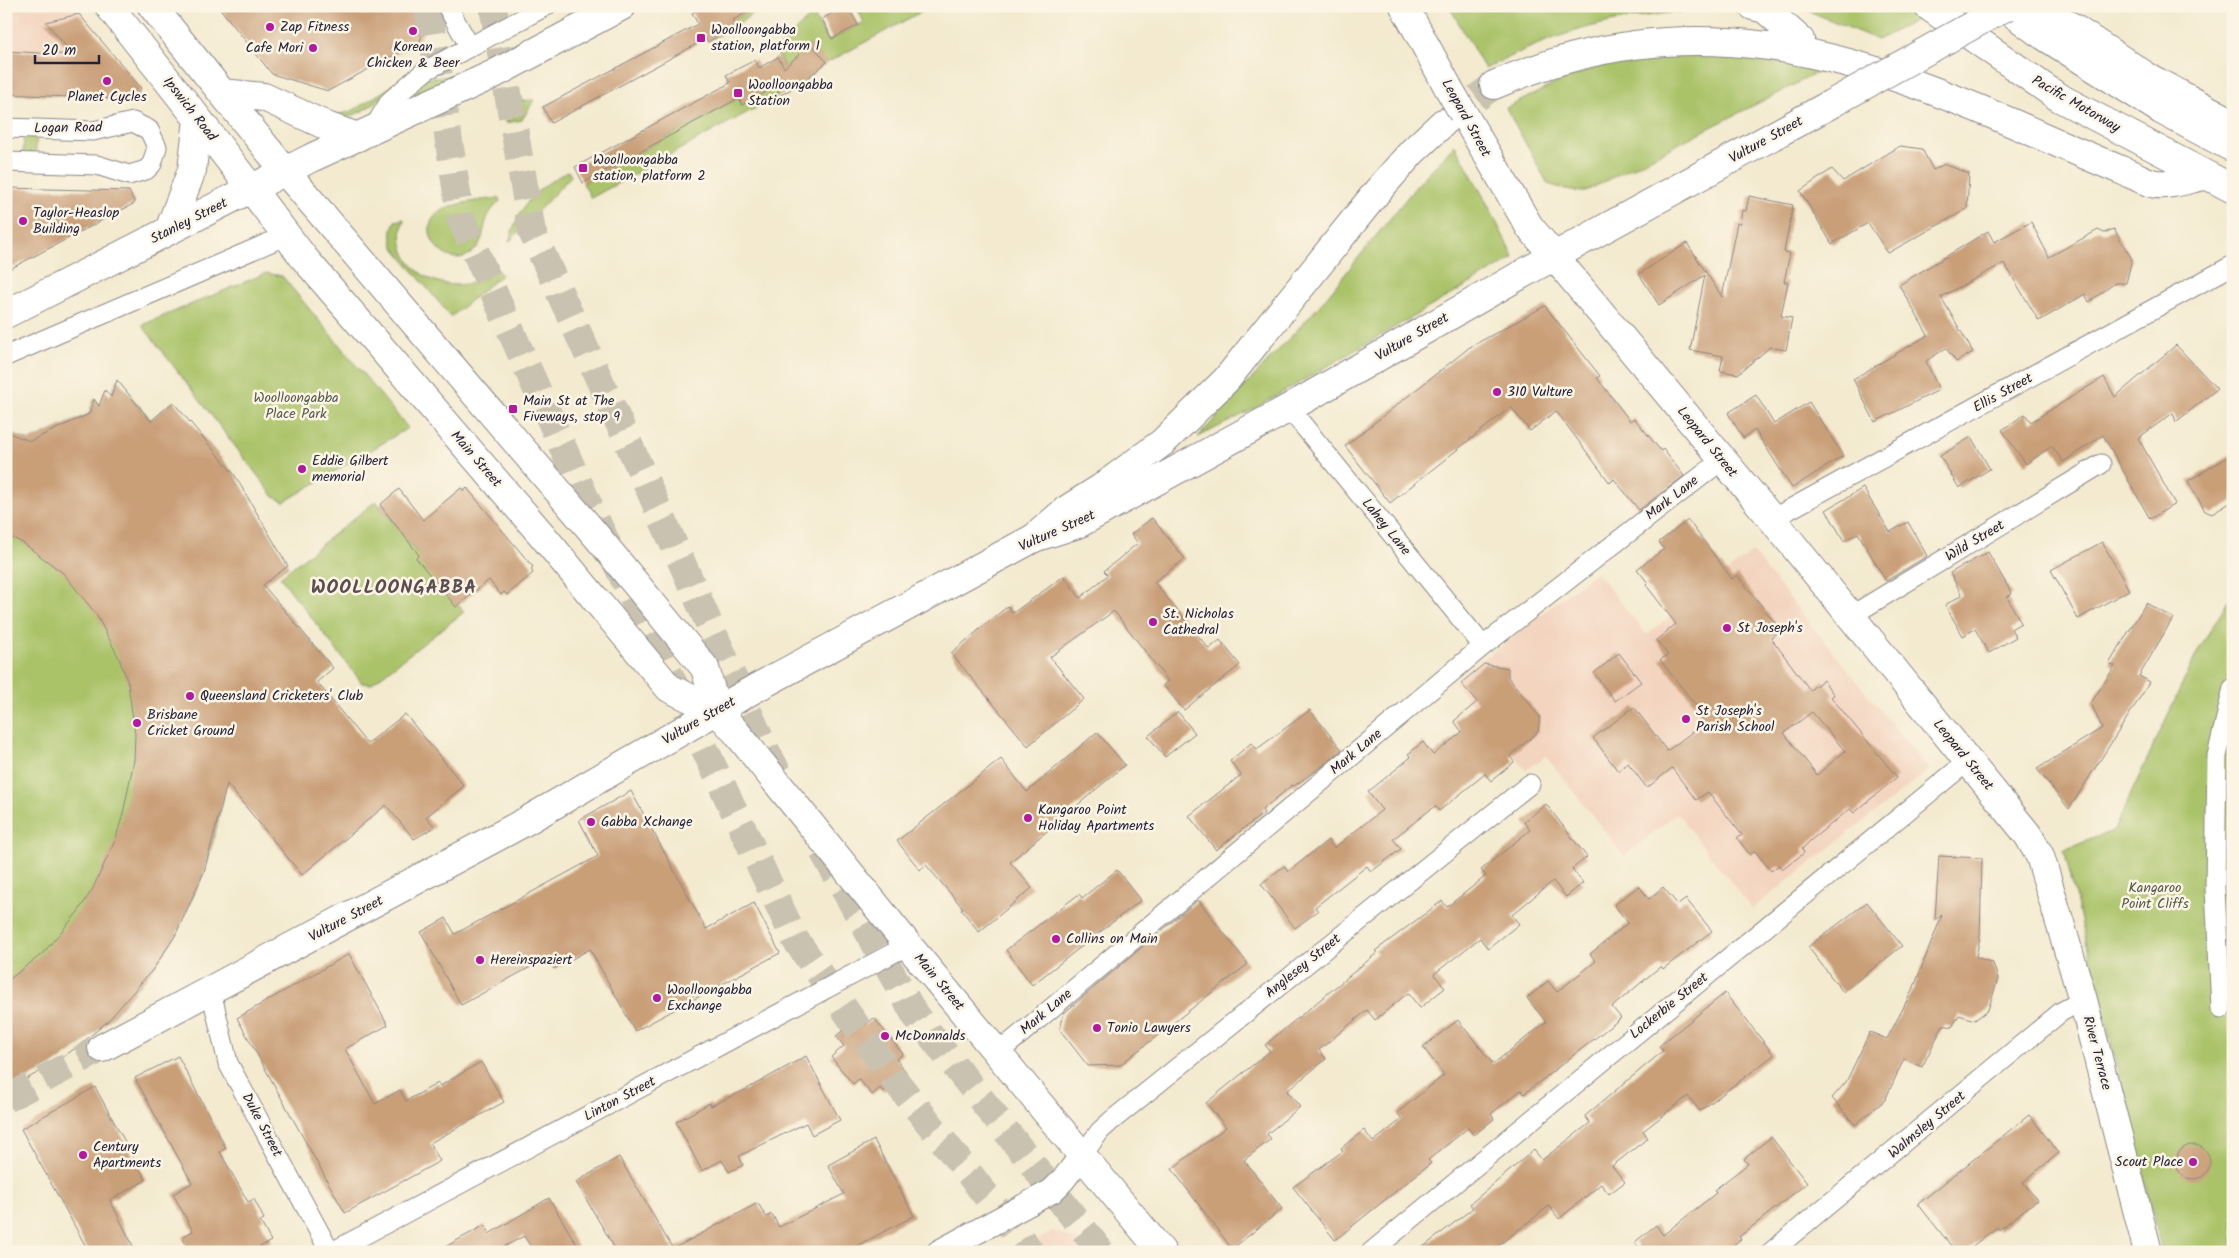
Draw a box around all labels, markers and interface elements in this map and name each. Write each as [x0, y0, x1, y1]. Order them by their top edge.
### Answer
place label: Zap Fitness [280, 16, 349, 38]
place label: Woolloongabba station, platform 1 [711, 19, 820, 57]
marker: Zap Fitness [264, 21, 276, 33]
marker: Korean Chicken & Beer [407, 25, 419, 37]
scale bar [35, 32, 99, 64]
marker: Woolloongabba station, platform 1 [695, 32, 707, 44]
place label: Korean Chicken & Beer [366, 36, 461, 74]
place label: Cafe Mori [246, 37, 304, 59]
text: 20 m [42, 39, 76, 63]
marker: Cafe Mori [307, 42, 319, 54]
street label: Pacific Motorway [2027, 70, 2125, 139]
street label: Ipswich Road [158, 72, 223, 147]
place label: Woolloongabba Station [748, 74, 833, 112]
marker: Planet Cycles [101, 75, 113, 87]
street label: Leopard Street [1435, 75, 1497, 162]
place label: Planet Cycles [67, 86, 147, 108]
marker: Woolloongabba Station [732, 87, 744, 99]
street label: Vulture Street [1725, 110, 1808, 169]
street label: Logan Road [34, 116, 103, 140]
place label: Woolloongabba station, platform 2 [593, 149, 706, 187]
marker: Woolloongabba station, platform 2 [577, 162, 589, 174]
street label: Stanley Street [146, 192, 232, 250]
place label: Taylor-Heaslop Building [33, 202, 119, 240]
marker: Taylor-Heaslop Building [17, 215, 29, 227]
street label: Vulture Street [1371, 307, 1453, 367]
street label: Ellis Street [1969, 367, 2037, 418]
place label: 310 Vulture [1507, 381, 1573, 403]
marker: 310 Vulture [1491, 386, 1503, 398]
park label: Woolloongabba Place Park [253, 387, 339, 425]
place label: Main St at The Fiveways, stop 9 [523, 390, 620, 428]
street label: Leopard Street [1671, 402, 1743, 483]
marker: Main St at The Fiveways, stop 9 [507, 403, 519, 415]
street label: Main Street [445, 426, 507, 493]
place label: Eddie Gilbert memorial [312, 450, 389, 488]
marker: Eddie Gilbert memorial [296, 463, 308, 475]
street label: Mark Lane [1641, 470, 1704, 526]
street label: Lahey Lane [1356, 494, 1416, 561]
street label: Vulture Street [1015, 504, 1099, 558]
street label: Wild Street [1941, 514, 2009, 567]
district label: WOOLLOONGABBA [311, 573, 477, 603]
place label: St. Nicholas Cathedral [1163, 603, 1234, 641]
marker: St. Nicholas Cathedral [1147, 616, 1159, 628]
place label: St Joseph's [1737, 617, 1803, 639]
marker: St Joseph's [1721, 622, 1733, 634]
place label: Queensland Cricketers' Club [200, 685, 364, 707]
marker: Queensland Cricketers' Club [184, 690, 196, 702]
street label: Vulture Street [658, 691, 740, 751]
place label: St Joseph's Parish School [1696, 700, 1775, 738]
place label: Brisbane Cricket Ground [147, 704, 235, 742]
marker: St Joseph's Parish School [1680, 713, 1692, 725]
street label: Leopard Street [1927, 715, 1999, 796]
marker: Brisbane Cricket Ground [131, 717, 143, 729]
street label: Mark Lane [1325, 723, 1388, 780]
place label: Kangaroo Point Holiday Apartments [1038, 799, 1154, 837]
place label: Gabba Xchange [601, 811, 693, 833]
marker: Kangaroo Point Holiday Apartments [1022, 812, 1034, 824]
marker: Gabba Xchange [585, 816, 597, 828]
park label: Kangaroo Point Cliffs [2121, 877, 2189, 915]
street label: Vulture Street [305, 890, 388, 948]
place label: Collins on Main [1066, 928, 1158, 950]
street label: Anglesey Street [1260, 928, 1346, 1004]
marker: Collins on Main [1050, 933, 1062, 945]
street label: Main Street [908, 948, 970, 1016]
place label: Hereinspaziert [490, 949, 573, 971]
marker: Hereinspaziert [474, 954, 486, 966]
street label: Lockerbie Street [1625, 967, 1714, 1045]
place label: Woolloongabba Exchange [667, 979, 752, 1017]
street label: Mark Lane [1015, 983, 1078, 1040]
marker: Woolloongabba Exchange [651, 992, 663, 1004]
street label: River Terrace [2077, 1013, 2118, 1093]
place label: Tonio Lawyers [1107, 1017, 1191, 1039]
marker: Tonio Lawyers [1091, 1022, 1103, 1034]
place label: McDonnalds [895, 1025, 966, 1047]
marker: McDonnalds [879, 1030, 891, 1042]
street label: Linton Street [580, 1071, 660, 1127]
street label: Walmsley Street [1883, 1086, 1971, 1164]
street label: Duke Street [236, 1089, 288, 1161]
place label: Century Apartments [93, 1136, 161, 1174]
marker: Century Apartments [77, 1149, 89, 1161]
place label: Scout Place [2115, 1151, 2184, 1173]
marker: Scout Place [2187, 1156, 2199, 1168]

